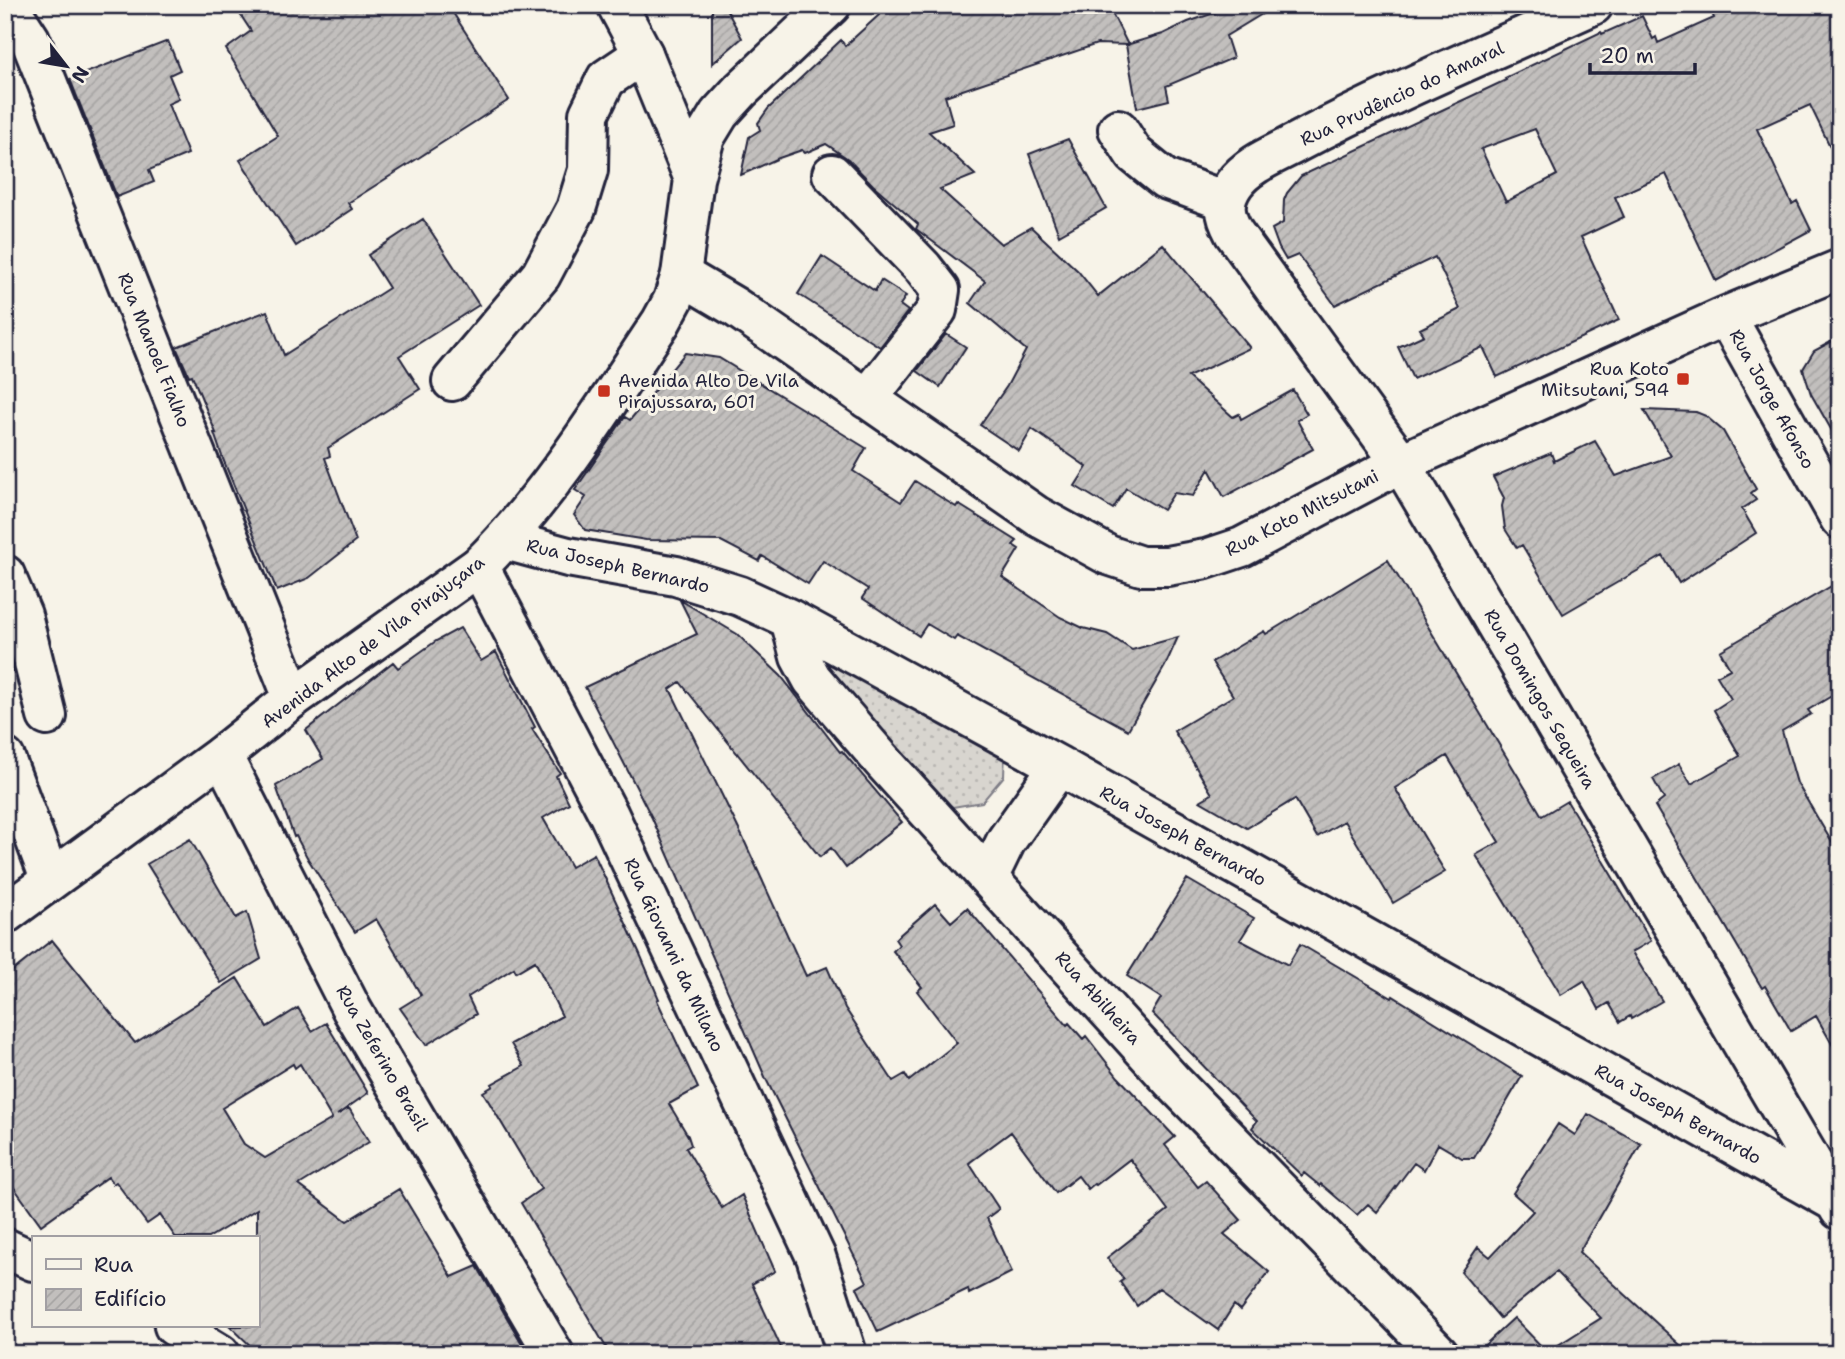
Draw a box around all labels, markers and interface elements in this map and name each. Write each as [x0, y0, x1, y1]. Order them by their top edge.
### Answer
north arrow [32, 32, 102, 102]
scale bar [1590, 32, 1694, 76]
street label: Rua Prudêncio do Amaral [1296, 36, 1508, 152]
text: 20 m [1600, 42, 1654, 70]
text: N [66, 62, 95, 87]
street label: Rua Manoel Fialho [112, 269, 196, 431]
street label: Rua Jorge Afonso [1724, 325, 1820, 473]
place label: Rua Koto Mitsutani, 594 [1541, 357, 1669, 402]
place label: Avenida Alto De Vila Pirajussara, 601 [618, 369, 799, 414]
marker: Rua Koto Mitsutani, 594 [1675, 371, 1691, 387]
marker: Avenida Alto De Vila Pirajussara, 601 [596, 383, 612, 399]
street label: Rua Koto Mitsutani [1221, 464, 1383, 562]
street label: Rua Joseph Bernardo [524, 533, 712, 599]
street label: Avenida Alto de Vila Pirajuçara [257, 550, 489, 734]
street label: Rua Domingos Sequeira [1479, 605, 1601, 793]
street label: Rua Joseph Bernardo [1095, 780, 1271, 892]
street label: Rua Giovanni da Milano [618, 854, 730, 1056]
street label: Rua Abilheira [1050, 946, 1146, 1050]
street label: Rua Zeferino Brasil [331, 981, 434, 1136]
street label: Rua Joseph Bernardo [1590, 1058, 1766, 1170]
legend [32, 1236, 259, 1328]
text: Rua [94, 1251, 133, 1279]
text: Edifício [94, 1285, 166, 1313]

